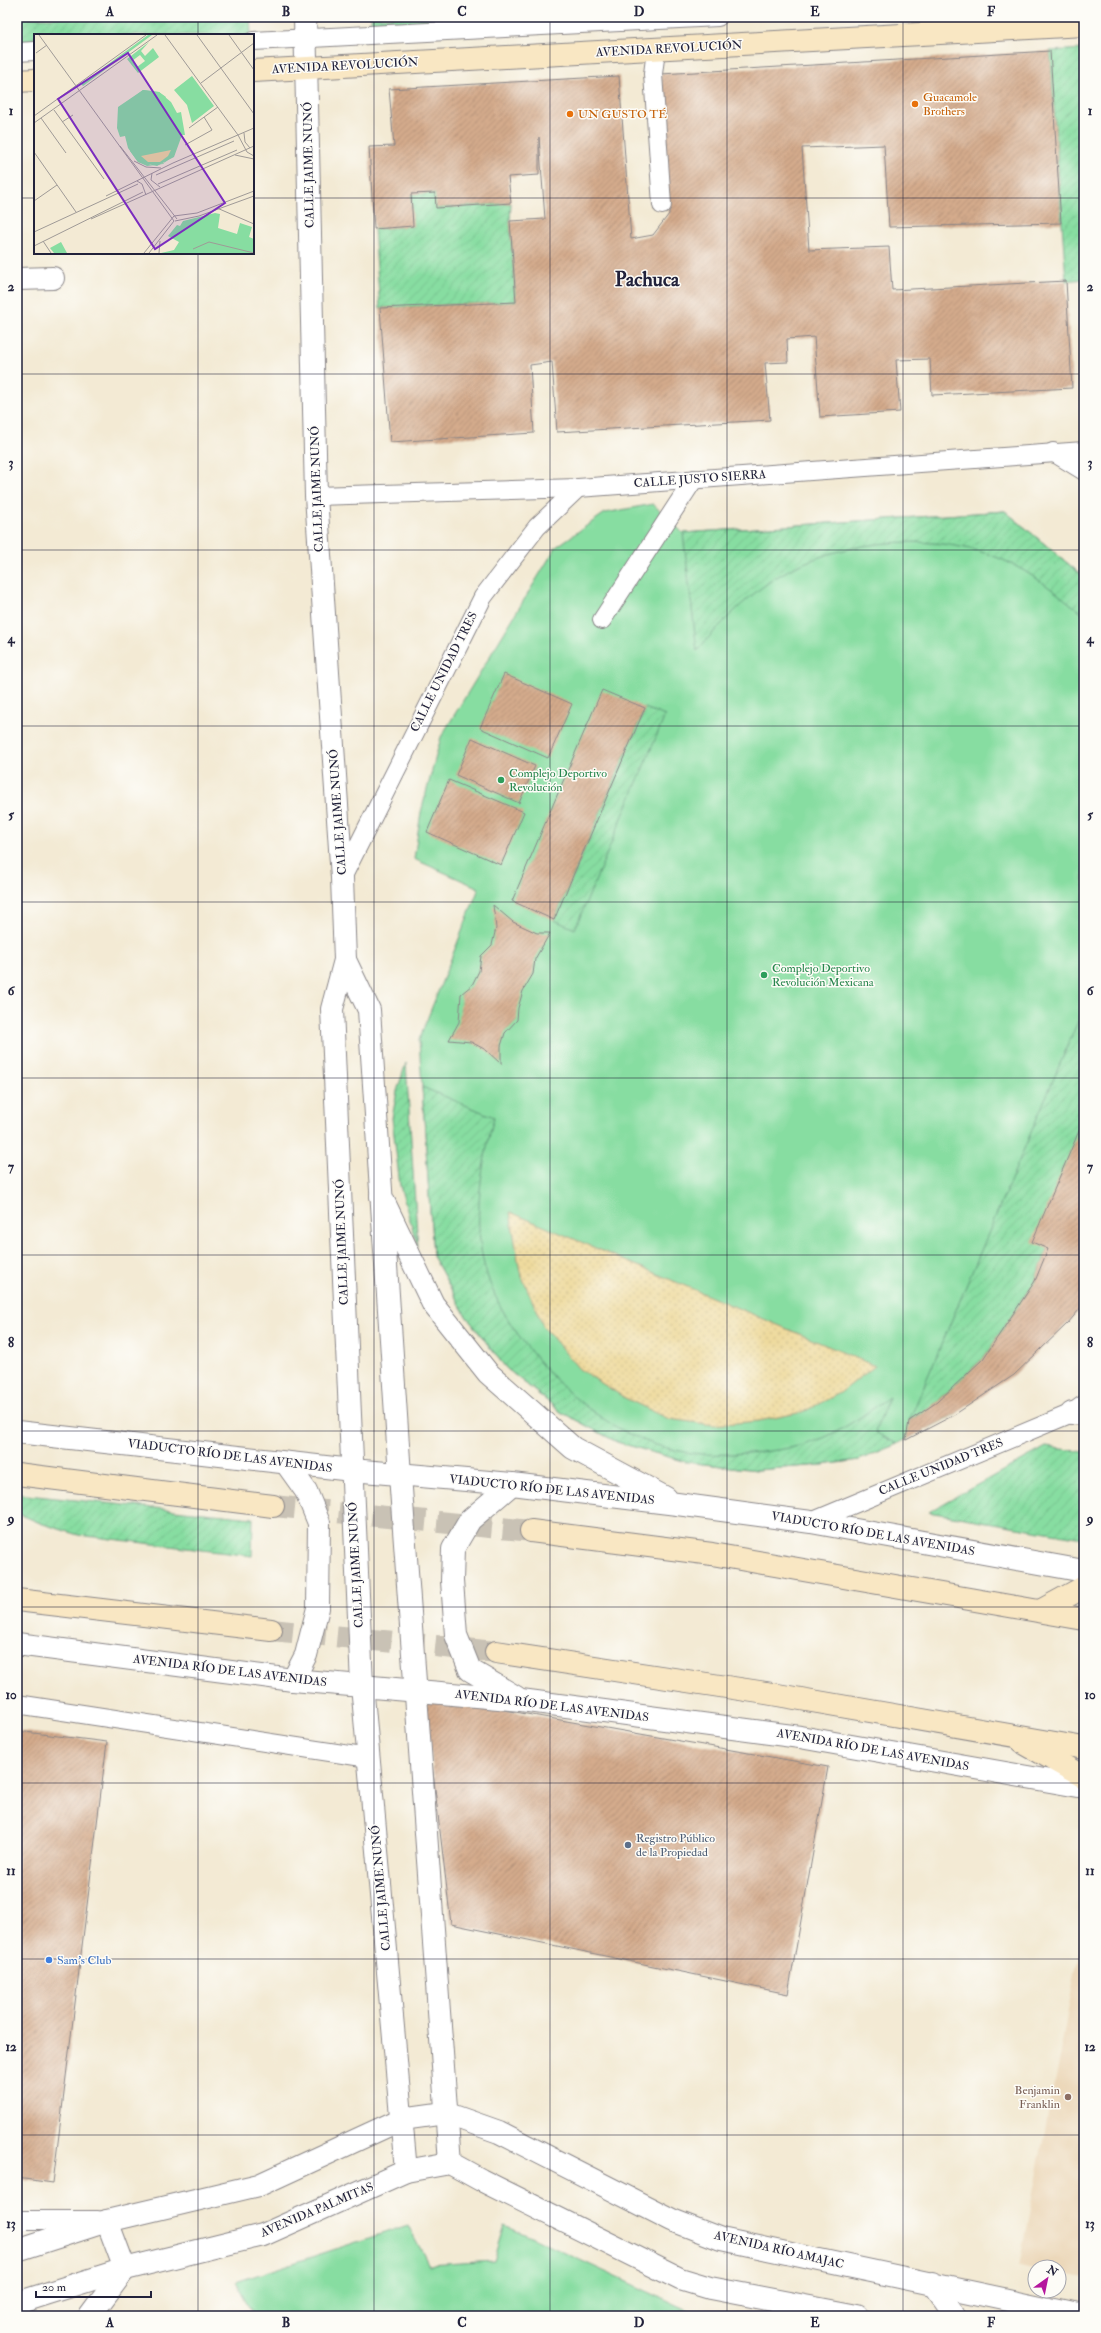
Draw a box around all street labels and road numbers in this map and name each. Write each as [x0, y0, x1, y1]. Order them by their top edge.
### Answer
street label: AVENIDA REVOLUCIÓN [594, 38, 743, 60]
street label: AVENIDA REVOLUCIÓN [270, 55, 419, 77]
street label: CALLE JAIME NUNÓ [300, 102, 318, 228]
street label: CALLE JAIME NUNÓ [307, 425, 327, 552]
street label: CALLE JUSTO SIERRA [633, 467, 767, 491]
street label: CALLE UNIDAD TRES [407, 609, 481, 735]
street label: CALLE JAIME NUNÓ [326, 748, 350, 875]
street label: CALLE JAIME NUNÓ [332, 1178, 352, 1305]
street label: CALLE UNIDAD TRES [877, 1435, 1005, 1499]
street label: VIADUCTO RÍO DE LAS AVENIDAS [127, 1436, 333, 1476]
street label: VIADUCTO RÍO DE LAS AVENIDAS [449, 1472, 655, 1508]
street label: CALLE JAIME NUNÓ [345, 1501, 367, 1628]
street label: VIADUCTO RÍO DE LAS AVENIDAS [770, 1509, 976, 1559]
street label: AVENIDA RÍO DE LAS AVENIDAS [131, 1652, 328, 1690]
street label: AVENIDA RÍO DE LAS AVENIDAS [453, 1687, 650, 1725]
street label: AVENIDA RÍO DE LAS AVENIDAS [775, 1726, 970, 1774]
street label: CALLE JAIME NUNÓ [368, 1824, 394, 1952]
street label: AVENIDA PALMITAS [257, 2179, 376, 2241]
street label: AVENIDA RÍO AMAJAC [712, 2228, 846, 2272]

